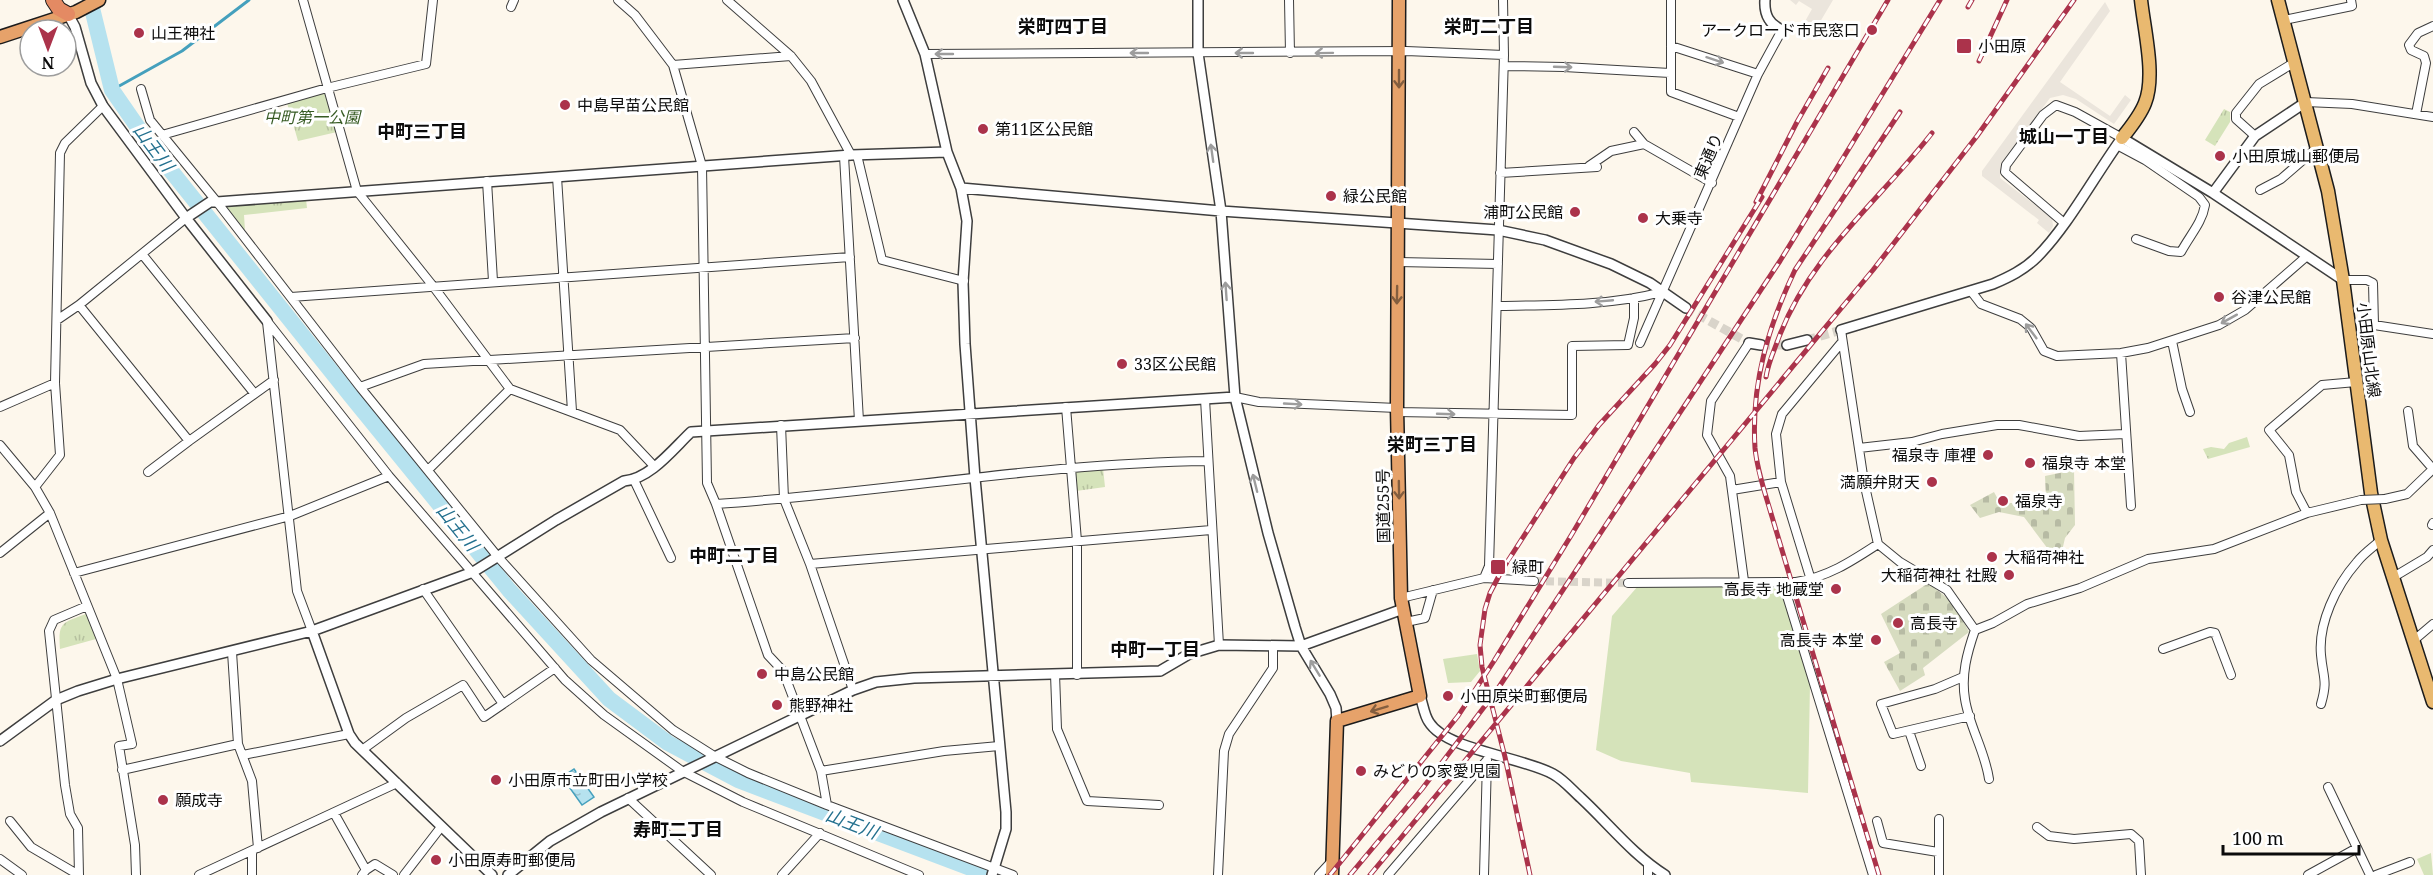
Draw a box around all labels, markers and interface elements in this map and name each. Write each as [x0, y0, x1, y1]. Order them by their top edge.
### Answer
district label: 栄町四丁目 [1018, 14, 1108, 38]
district label: 栄町二丁目 [1444, 14, 1534, 38]
north arrow [18, 18, 78, 78]
place label: アークロード市民窓口 [1701, 19, 1860, 41]
place label: 山王神社 [151, 22, 215, 44]
marker: アークロード市民窓口 [1865, 23, 1879, 37]
marker: 山王神社 [132, 26, 146, 40]
place label: 小田原 [1978, 35, 2026, 57]
marker: 小田原 [1955, 37, 1973, 55]
one-way arrow [1130, 47, 1150, 59]
one-way arrow [1234, 47, 1254, 59]
one-way arrow [1314, 47, 1334, 59]
one-way arrow [935, 48, 955, 59]
text: N [41, 52, 54, 74]
one-way arrow [1705, 55, 1724, 66]
one-way arrow [1552, 61, 1572, 72]
one-way arrow [1393, 69, 1405, 89]
place label: 中島早苗公民館 [577, 94, 689, 116]
marker: 中島早苗公民館 [558, 98, 572, 112]
park label: 中町第一公園 [264, 106, 362, 128]
water label: 山王川 [128, 118, 181, 177]
place label: 第11区公民館 [995, 118, 1093, 140]
district label: 中町三丁目 [377, 119, 467, 143]
marker: 第11区公民館 [976, 122, 990, 136]
district label: 城山一丁目 [2019, 124, 2109, 148]
street label: 東通り [1688, 130, 1728, 182]
one-way arrow [1207, 144, 1218, 164]
place label: 小田原城山郵便局 [2232, 145, 2360, 167]
marker: 小田原城山郵便局 [2213, 149, 2227, 163]
place label: 緑公民館 [1343, 185, 1407, 207]
marker: 緑公民館 [1324, 189, 1338, 203]
place label: 浦町公民館 [1483, 201, 1563, 223]
marker: 浦町公民館 [1568, 205, 1582, 219]
place label: 大乗寺 [1655, 207, 1703, 229]
marker: 大乗寺 [1636, 211, 1650, 225]
one-way arrow [1220, 281, 1231, 301]
one-way arrow [1391, 285, 1403, 305]
place label: 谷津公民館 [2231, 286, 2311, 308]
marker: 谷津公民館 [2212, 290, 2226, 304]
one-way arrow [1595, 296, 1615, 307]
street label: 小田原山北線 [2352, 301, 2386, 399]
one-way arrow [2221, 313, 2238, 325]
one-way arrow [2025, 323, 2038, 339]
place label: 33区公民館 [1134, 353, 1216, 375]
marker: 33区公民館 [1115, 357, 1129, 371]
one-way arrow [1283, 398, 1303, 409]
one-way arrow [1435, 408, 1455, 419]
district label: 栄町三丁目 [1387, 432, 1477, 456]
place label: 福泉寺 庫裡 [1892, 444, 1976, 466]
marker: 福泉寺 庫裡 [1981, 448, 1995, 462]
place label: 福泉寺 本堂 [2042, 452, 2126, 474]
marker: 福泉寺 本堂 [2023, 456, 2037, 470]
street label: 国道255号 [1371, 468, 1395, 544]
place label: 満願弁財天 [1840, 471, 1920, 493]
one-way arrow [1249, 474, 1261, 493]
marker: 満願弁財天 [1925, 475, 1939, 489]
one-way arrow [1393, 480, 1405, 500]
place label: 福泉寺 [2015, 490, 2063, 512]
marker: 福泉寺 [1996, 494, 2010, 508]
water label: 山王川 [432, 498, 486, 557]
district label: 中町二丁目 [689, 543, 779, 567]
place label: 大稲荷神社 [2004, 546, 2084, 568]
marker: 大稲荷神社 [1985, 550, 1999, 564]
place label: 緑町 [1512, 556, 1544, 578]
marker: 緑町 [1489, 558, 1507, 576]
place label: 大稲荷神社 社殿 [1881, 564, 1997, 586]
marker: 大稲荷神社 社殿 [2002, 568, 2016, 582]
place label: 高長寺 地蔵堂 [1724, 578, 1824, 600]
marker: 高長寺 地蔵堂 [1829, 582, 1843, 596]
place label: 高長寺 [1910, 612, 1958, 634]
marker: 高長寺 [1891, 616, 1905, 630]
place label: 高長寺 本堂 [1780, 629, 1864, 651]
marker: 高長寺 本堂 [1869, 633, 1883, 647]
district label: 中町一丁目 [1110, 637, 1200, 661]
one-way arrow [1308, 660, 1320, 677]
place label: 中島公民館 [774, 663, 854, 685]
marker: 中島公民館 [755, 667, 769, 681]
place label: 小田原栄町郵便局 [1460, 685, 1588, 707]
marker: 小田原栄町郵便局 [1441, 689, 1455, 703]
place label: 熊野神社 [789, 694, 853, 716]
marker: 熊野神社 [770, 698, 784, 712]
one-way arrow [1370, 704, 1389, 715]
place label: みどりの家愛児園 [1373, 760, 1501, 782]
marker: みどりの家愛児園 [1354, 764, 1368, 778]
place label: 小田原市立町田小学校 [508, 769, 668, 791]
marker: 小田原市立町田小学校 [489, 773, 503, 787]
place label: 願成寺 [175, 789, 223, 811]
marker: 願成寺 [156, 793, 170, 807]
water label: 山王川 [822, 802, 883, 845]
district label: 寿町二丁目 [633, 817, 723, 841]
scale bar [2223, 818, 2360, 856]
text: 100 m [2232, 826, 2284, 850]
place label: 小田原寿町郵便局 [448, 849, 576, 871]
marker: 小田原寿町郵便局 [429, 853, 443, 867]

